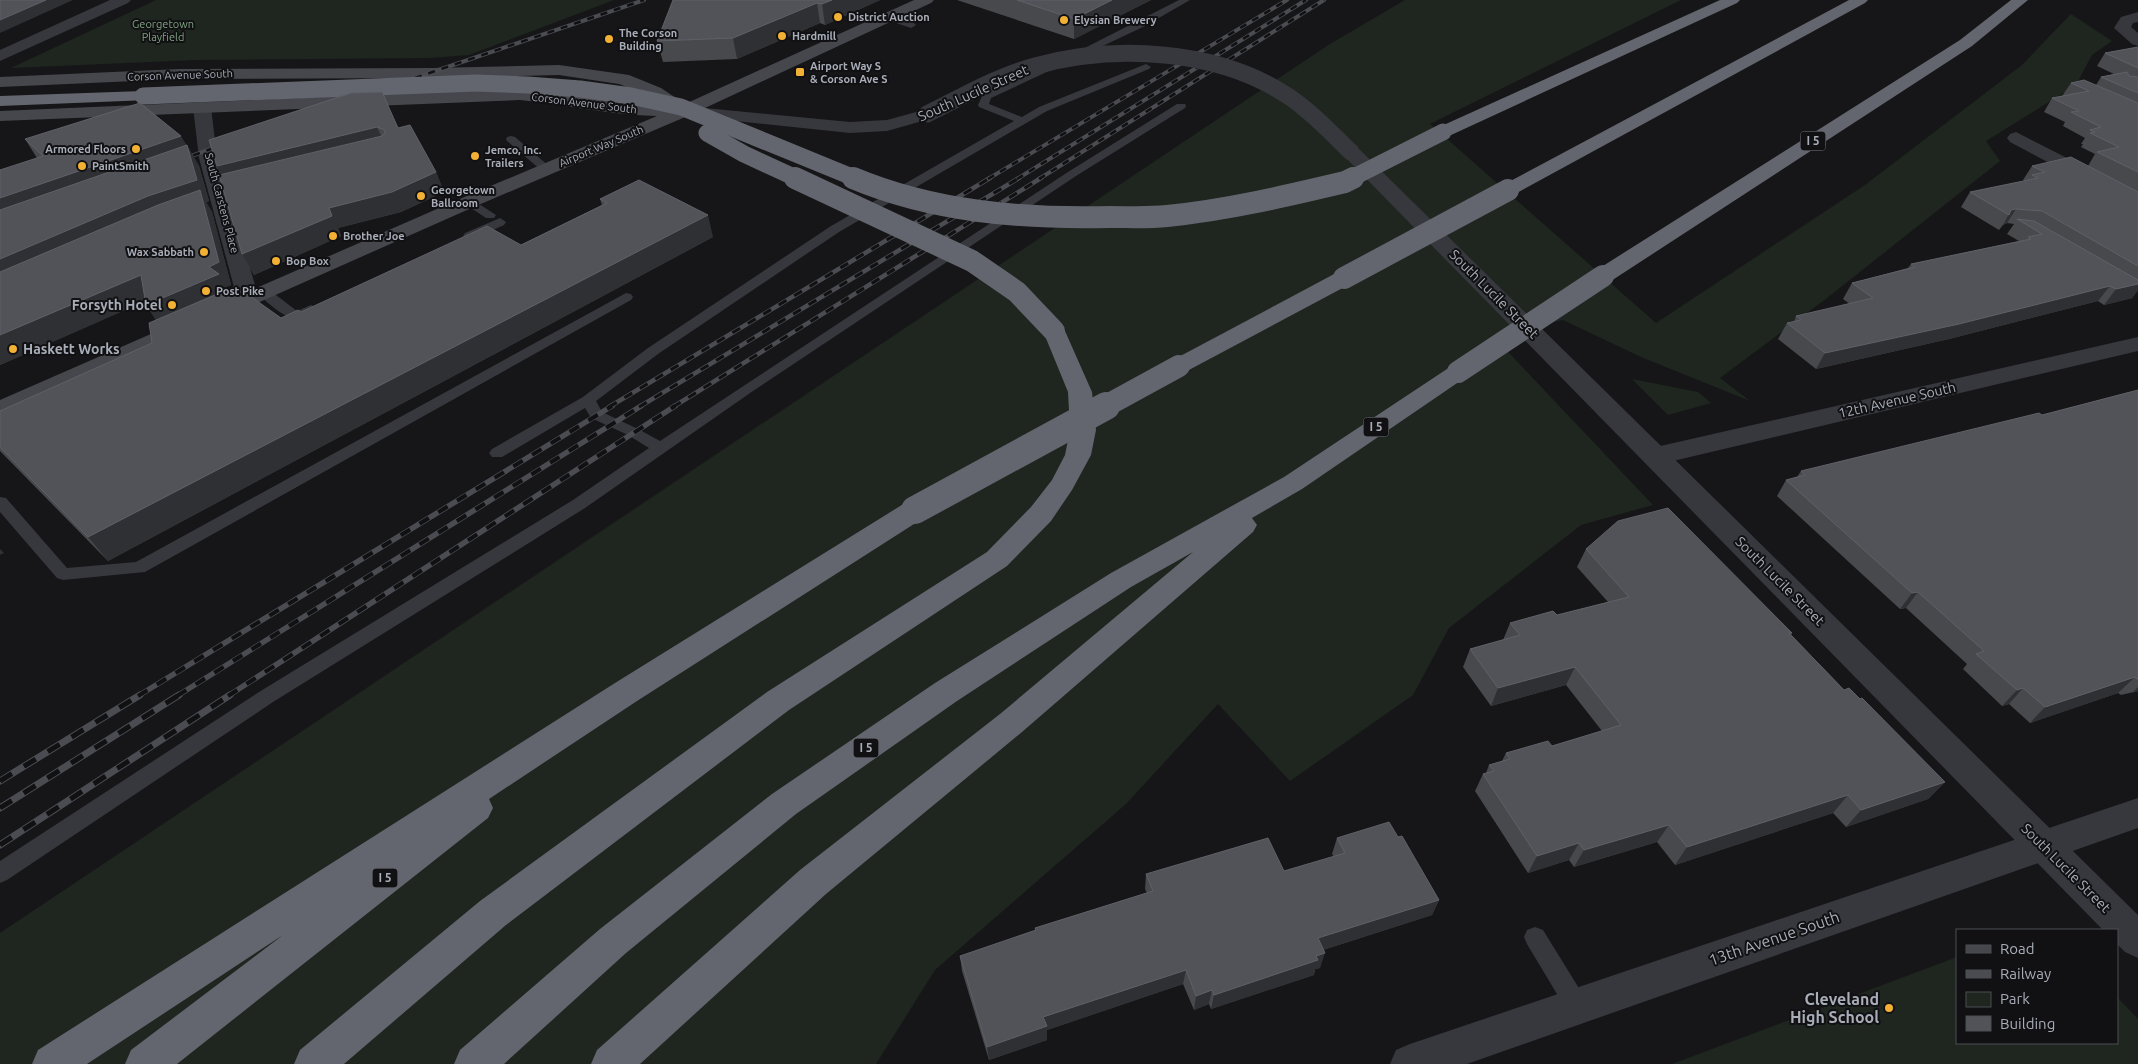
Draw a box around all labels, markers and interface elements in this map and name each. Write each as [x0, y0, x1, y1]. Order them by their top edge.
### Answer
marker: District Auction [832, 11, 844, 23]
place label: District Auction [848, 11, 930, 23]
marker: Elysian Brewery [1058, 14, 1070, 26]
place label: Elysian Brewery [1074, 14, 1157, 26]
park label: Georgetown Playfield [132, 18, 194, 43]
place label: The Corson Building [619, 27, 677, 52]
marker: Hardmill [776, 30, 788, 42]
place label: Hardmill [792, 30, 837, 42]
marker: The Corson Building [603, 33, 615, 45]
place label: Airport Way S & Corson Ave S [810, 60, 888, 85]
street label: South Lucile Street [915, 61, 1031, 124]
marker: Airport Way S & Corson Ave S [794, 66, 806, 78]
street label: Corson Avenue South [127, 67, 233, 83]
street label: Corson Avenue South [531, 91, 637, 115]
street label: Airport Way South [557, 123, 645, 169]
road number: I 5 [1800, 132, 1826, 150]
place label: Armored Floors [45, 143, 126, 155]
marker: Armored Floors [130, 143, 142, 155]
place label: Jemco, Inc. Trailers [485, 144, 542, 169]
marker: Jemco, Inc. Trailers [469, 150, 481, 162]
street label: South Carstens Place [203, 152, 241, 254]
marker: PaintSmith [76, 160, 88, 172]
place label: PaintSmith [92, 160, 149, 172]
place label: Georgetown Ballroom [431, 184, 495, 209]
marker: Georgetown Ballroom [415, 190, 427, 202]
marker: Brother Joe [327, 230, 339, 242]
place label: Brother Joe [343, 230, 405, 242]
place label: Wax Sabbath [127, 246, 194, 258]
marker: Wax Sabbath [198, 246, 210, 258]
street label: South Lucile Street [1446, 246, 1542, 342]
marker: Bop Box [270, 255, 282, 267]
place label: Bop Box [286, 255, 329, 267]
marker: Post Pike [200, 285, 212, 297]
place label: Post Pike [216, 285, 264, 297]
place label: Forsyth Hotel [72, 297, 162, 313]
marker: Forsyth Hotel [166, 299, 178, 311]
place label: Haskett Works [23, 341, 120, 357]
marker: Haskett Works [7, 343, 19, 355]
street label: 12th Avenue South [1837, 379, 1957, 421]
road number: I 5 [1364, 418, 1388, 437]
street label: South Lucile Street [1732, 533, 1828, 629]
road number: I 5 [854, 738, 878, 758]
street label: South Lucile Street [2018, 820, 2114, 916]
road number: I 5 [372, 868, 398, 888]
street label: 13th Avenue South [1706, 907, 1842, 969]
legend [1956, 929, 2118, 1044]
text: Road [2000, 940, 2035, 957]
text: Railway [2000, 965, 2051, 982]
place label: Cleveland High School [1790, 990, 1879, 1026]
text: Park [2000, 990, 2030, 1007]
marker: Cleveland High School [1883, 1002, 1895, 1014]
text: Building [2000, 1015, 2055, 1032]

